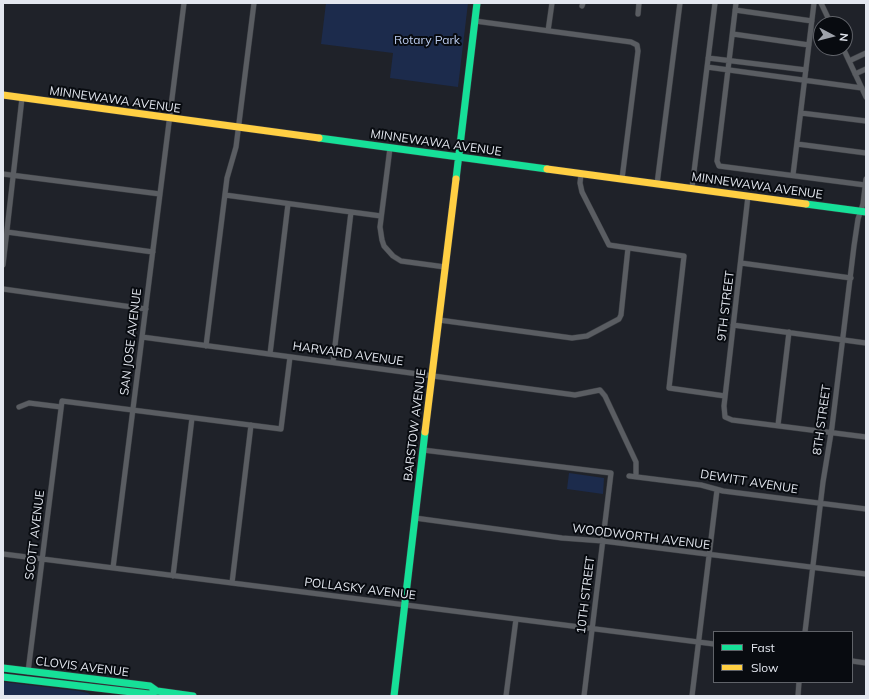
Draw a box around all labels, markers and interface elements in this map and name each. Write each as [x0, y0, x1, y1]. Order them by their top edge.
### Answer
north arrow [813, 16, 853, 56]
text: N [836, 32, 851, 42]
park label: Rotary Park [394, 33, 460, 47]
street label: MINNEWAWA AVENUE [49, 84, 181, 116]
street label: MINNEWAWA AVENUE [370, 127, 502, 159]
street label: MINNEWAWA AVENUE [691, 170, 823, 202]
street label: 9TH STREET [715, 270, 737, 342]
street label: SAN JOSE AVENUE [117, 288, 145, 396]
street label: HARVARD AVENUE [292, 339, 404, 369]
street label: BARSTOW AVENUE [401, 368, 429, 482]
street label: 8TH STREET [810, 384, 834, 456]
street label: DEWITT AVENUE [699, 467, 799, 497]
street label: SCOTT AVENUE [22, 489, 48, 581]
street label: WOODWORTH AVENUE [571, 521, 711, 553]
street label: 10TH STREET [574, 555, 598, 635]
street label: POLLASKY AVENUE [304, 575, 416, 603]
legend [713, 631, 853, 683]
text: Fast [751, 640, 775, 655]
street label: CLOVIS AVENUE [35, 654, 129, 680]
text: Slow [751, 660, 779, 675]

